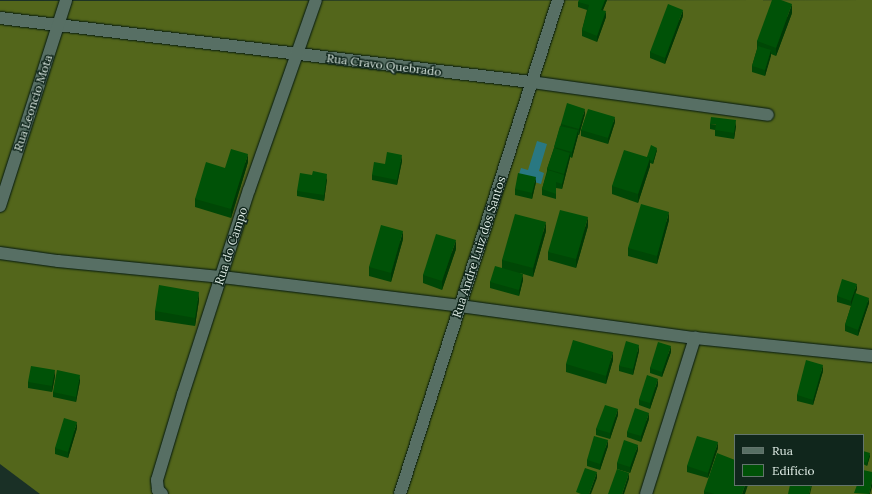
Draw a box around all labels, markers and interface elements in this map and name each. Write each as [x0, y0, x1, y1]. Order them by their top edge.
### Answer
street label: Rua Cravo Quebrado [326, 51, 442, 79]
street label: Rua Leoncio Mota [11, 53, 55, 153]
street label: Rua Andre Luiz dos Santos [449, 174, 509, 320]
street label: Rua do Campo [212, 205, 250, 287]
legend [734, 434, 864, 486]
text: Rua [772, 443, 793, 458]
text: Edifício [772, 463, 815, 478]

